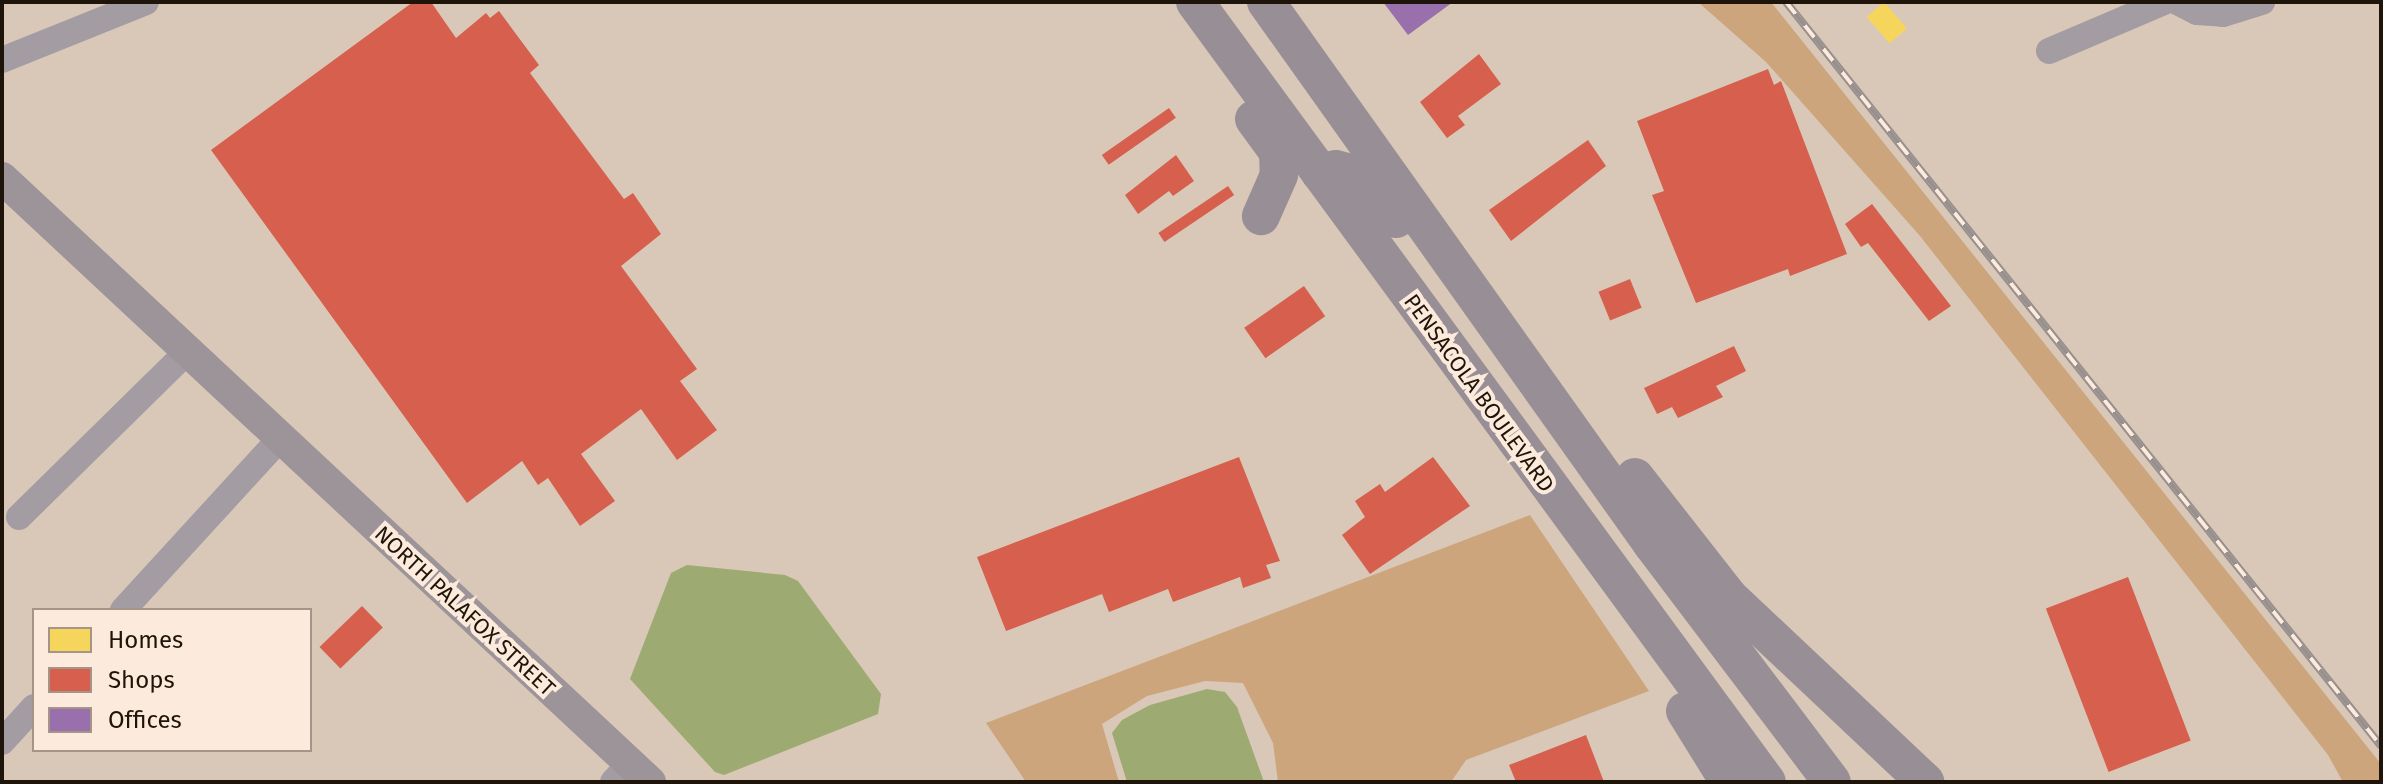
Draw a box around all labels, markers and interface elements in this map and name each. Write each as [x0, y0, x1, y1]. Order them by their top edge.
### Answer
street label: PENSACOLA BOULEVARD [1398, 289, 1560, 497]
street label: NORTH PALAFOX STREET [369, 521, 561, 701]
legend [32, 608, 312, 752]
text: Homes [108, 626, 183, 654]
text: Shops [108, 666, 175, 694]
text: Offices [108, 706, 182, 734]

